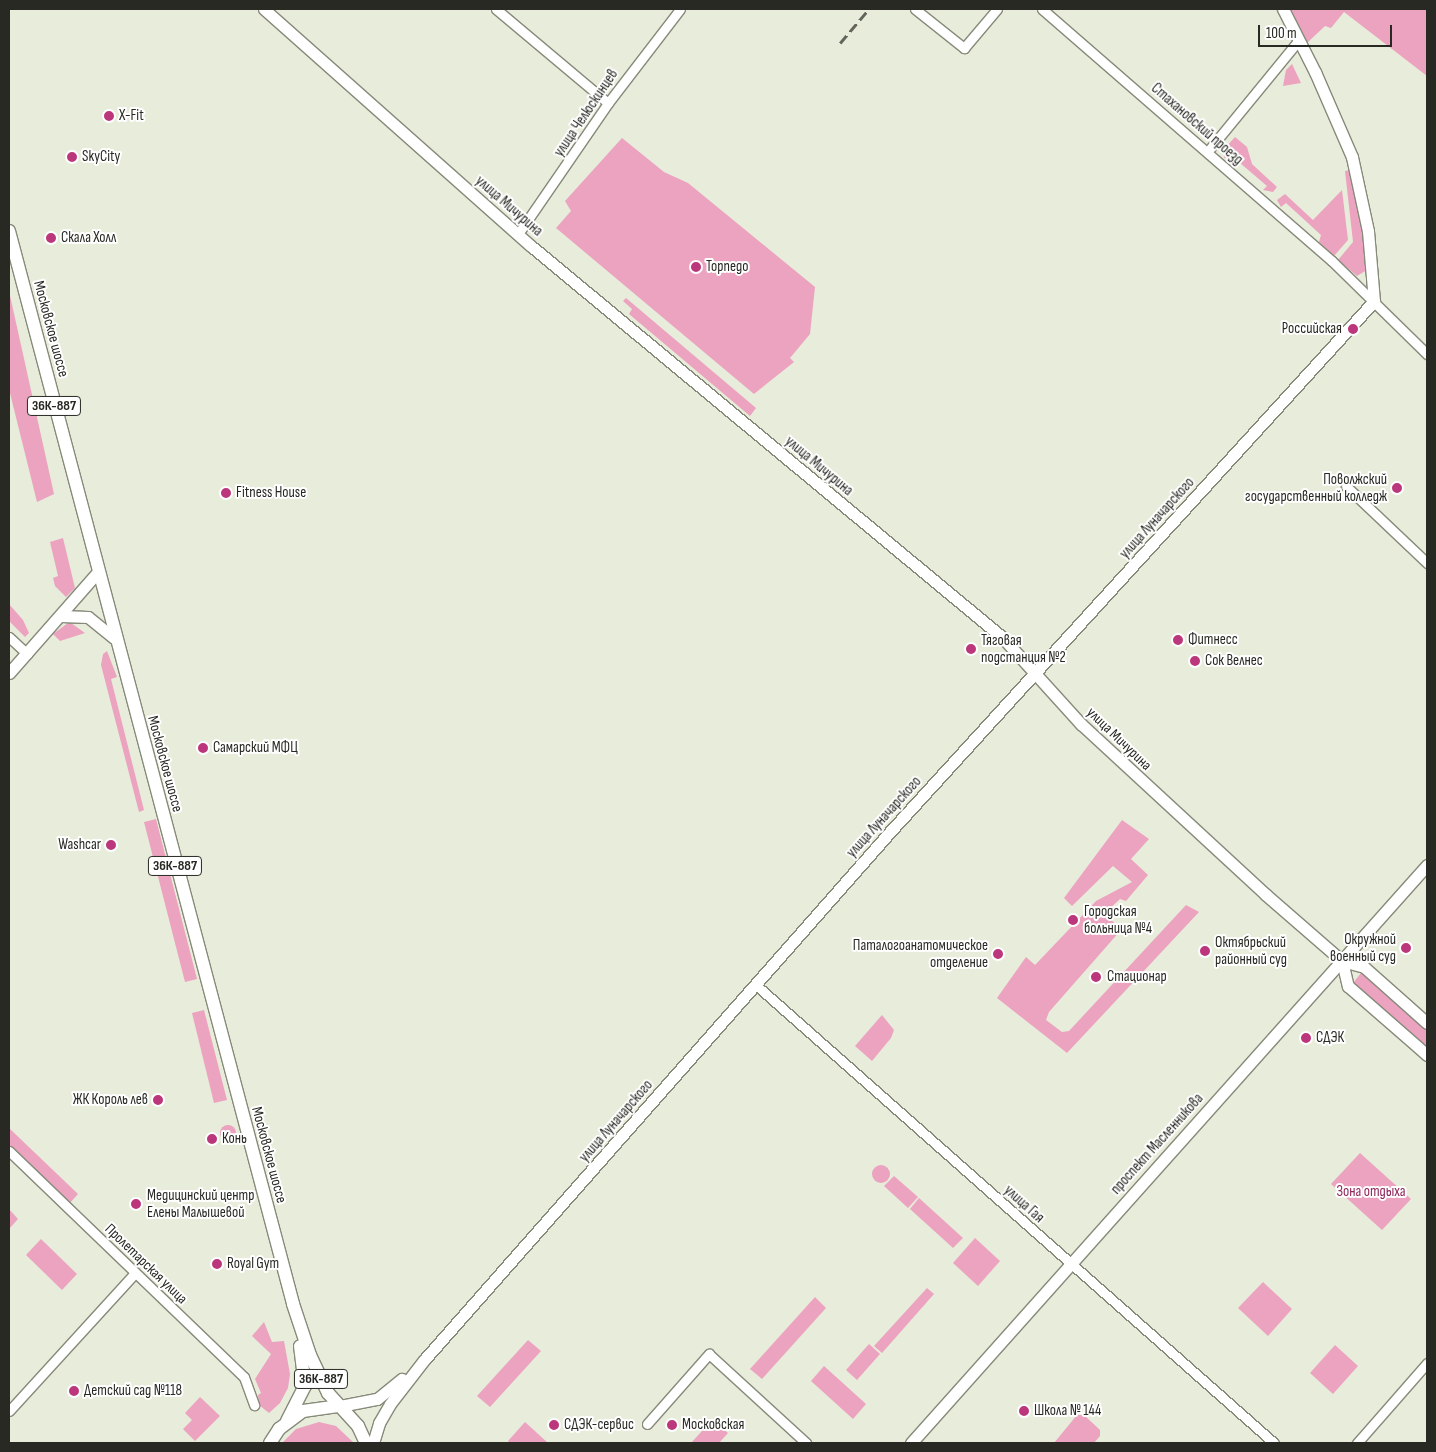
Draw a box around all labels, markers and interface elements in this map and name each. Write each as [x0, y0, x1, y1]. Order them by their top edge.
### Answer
scale bar [1261, 15, 1395, 47]
text: 100 m [1266, 24, 1297, 43]
street label: улица Челюскинцев [550, 66, 622, 160]
street label: Стахановский проезд [1147, 79, 1247, 169]
place label: X-Fit [119, 107, 144, 125]
marker: X-Fit [103, 110, 115, 122]
place label: SkyCity [82, 148, 120, 166]
marker: SkyCity [66, 151, 78, 163]
street label: улица Мичурина [472, 172, 546, 240]
place label: Скала Холл [61, 229, 116, 247]
marker: Скала Холл [45, 232, 57, 244]
place label: Торпедо [706, 258, 748, 276]
marker: Торпедо [690, 261, 702, 273]
street label: Московское шоссе [30, 279, 72, 379]
place label: Российская [1282, 320, 1342, 338]
marker: Российская [1346, 322, 1360, 336]
road number: 36К-887 [27, 394, 82, 418]
street label: улица Мичурина [781, 432, 857, 500]
place label: Поволжский государственный колледж [1245, 470, 1387, 505]
street label: улица Луначарского [1116, 474, 1198, 562]
marker: Поволжский государственный колледж [1391, 482, 1403, 494]
place label: Fitness House [236, 484, 306, 502]
marker: Fitness House [220, 487, 232, 499]
place label: Тяговая подстанция №2 [981, 631, 1066, 666]
place label: Фитнесс [1188, 631, 1238, 649]
marker: Фитнесс [1172, 634, 1184, 646]
marker: Тяговая подстанция №2 [965, 643, 977, 655]
place label: Сок Велнес [1205, 652, 1263, 670]
marker: Сок Велнес [1189, 655, 1201, 667]
street label: улица Мичурина [1083, 704, 1155, 774]
street label: Московское шоссе [144, 714, 186, 814]
place label: Самарский МФЦ [213, 739, 298, 757]
marker: Самарский МФЦ [197, 742, 209, 754]
street label: улица Луначарского [843, 773, 925, 861]
place label: Washcar [58, 836, 101, 854]
marker: Washcar [105, 839, 117, 851]
road number: 36К-887 [148, 854, 202, 878]
place label: Городская больница №4 [1084, 902, 1152, 937]
marker: Городская больница №4 [1066, 913, 1080, 927]
place label: Окружной военный суд [1330, 930, 1396, 965]
place label: Октябрьский районный суд [1215, 933, 1287, 968]
place label: Паталогоанатомическое отделение [853, 936, 988, 971]
marker: Окружной военный суд [1400, 942, 1412, 954]
marker: Октябрьский районный суд [1199, 945, 1211, 957]
marker: Паталогоанатомическое отделение [992, 948, 1004, 960]
place label: Стационар [1107, 968, 1167, 986]
marker: Стационар [1089, 970, 1103, 984]
place label: СДЭК [1316, 1029, 1344, 1047]
marker: СДЭК [1300, 1032, 1312, 1044]
street label: улица Луначарского [575, 1076, 657, 1166]
street label: проспект Масленникова [1107, 1090, 1207, 1198]
place label: ЖК Король лев [73, 1091, 148, 1109]
marker: ЖК Король лев [152, 1094, 164, 1106]
street label: Московское шоссе [248, 1105, 290, 1205]
place label: Конь [222, 1130, 247, 1148]
marker: Конь [206, 1133, 218, 1145]
street label: улица Гая [1000, 1181, 1048, 1227]
park label: Зона отдыха [1336, 1183, 1406, 1201]
place label: Медицинский центр Елены Малышевой [147, 1186, 254, 1221]
marker: Медицинский центр Елены Малышевой [129, 1197, 143, 1211]
street label: Пролетарская улица [101, 1220, 191, 1308]
place label: Royal Gym [227, 1255, 279, 1273]
marker: Royal Gym [211, 1258, 223, 1270]
road number: 36К-887 [294, 1368, 348, 1390]
place label: Детский сад №118 [84, 1382, 182, 1400]
marker: Детский сад №118 [68, 1385, 80, 1397]
place label: Школа № 144 [1034, 1402, 1101, 1420]
marker: Школа № 144 [1018, 1405, 1030, 1417]
place label: СДЭК-сервис [564, 1416, 634, 1434]
place label: Московская [682, 1416, 744, 1434]
marker: СДЭК-сервис [548, 1419, 560, 1431]
marker: Московская [666, 1419, 678, 1431]

